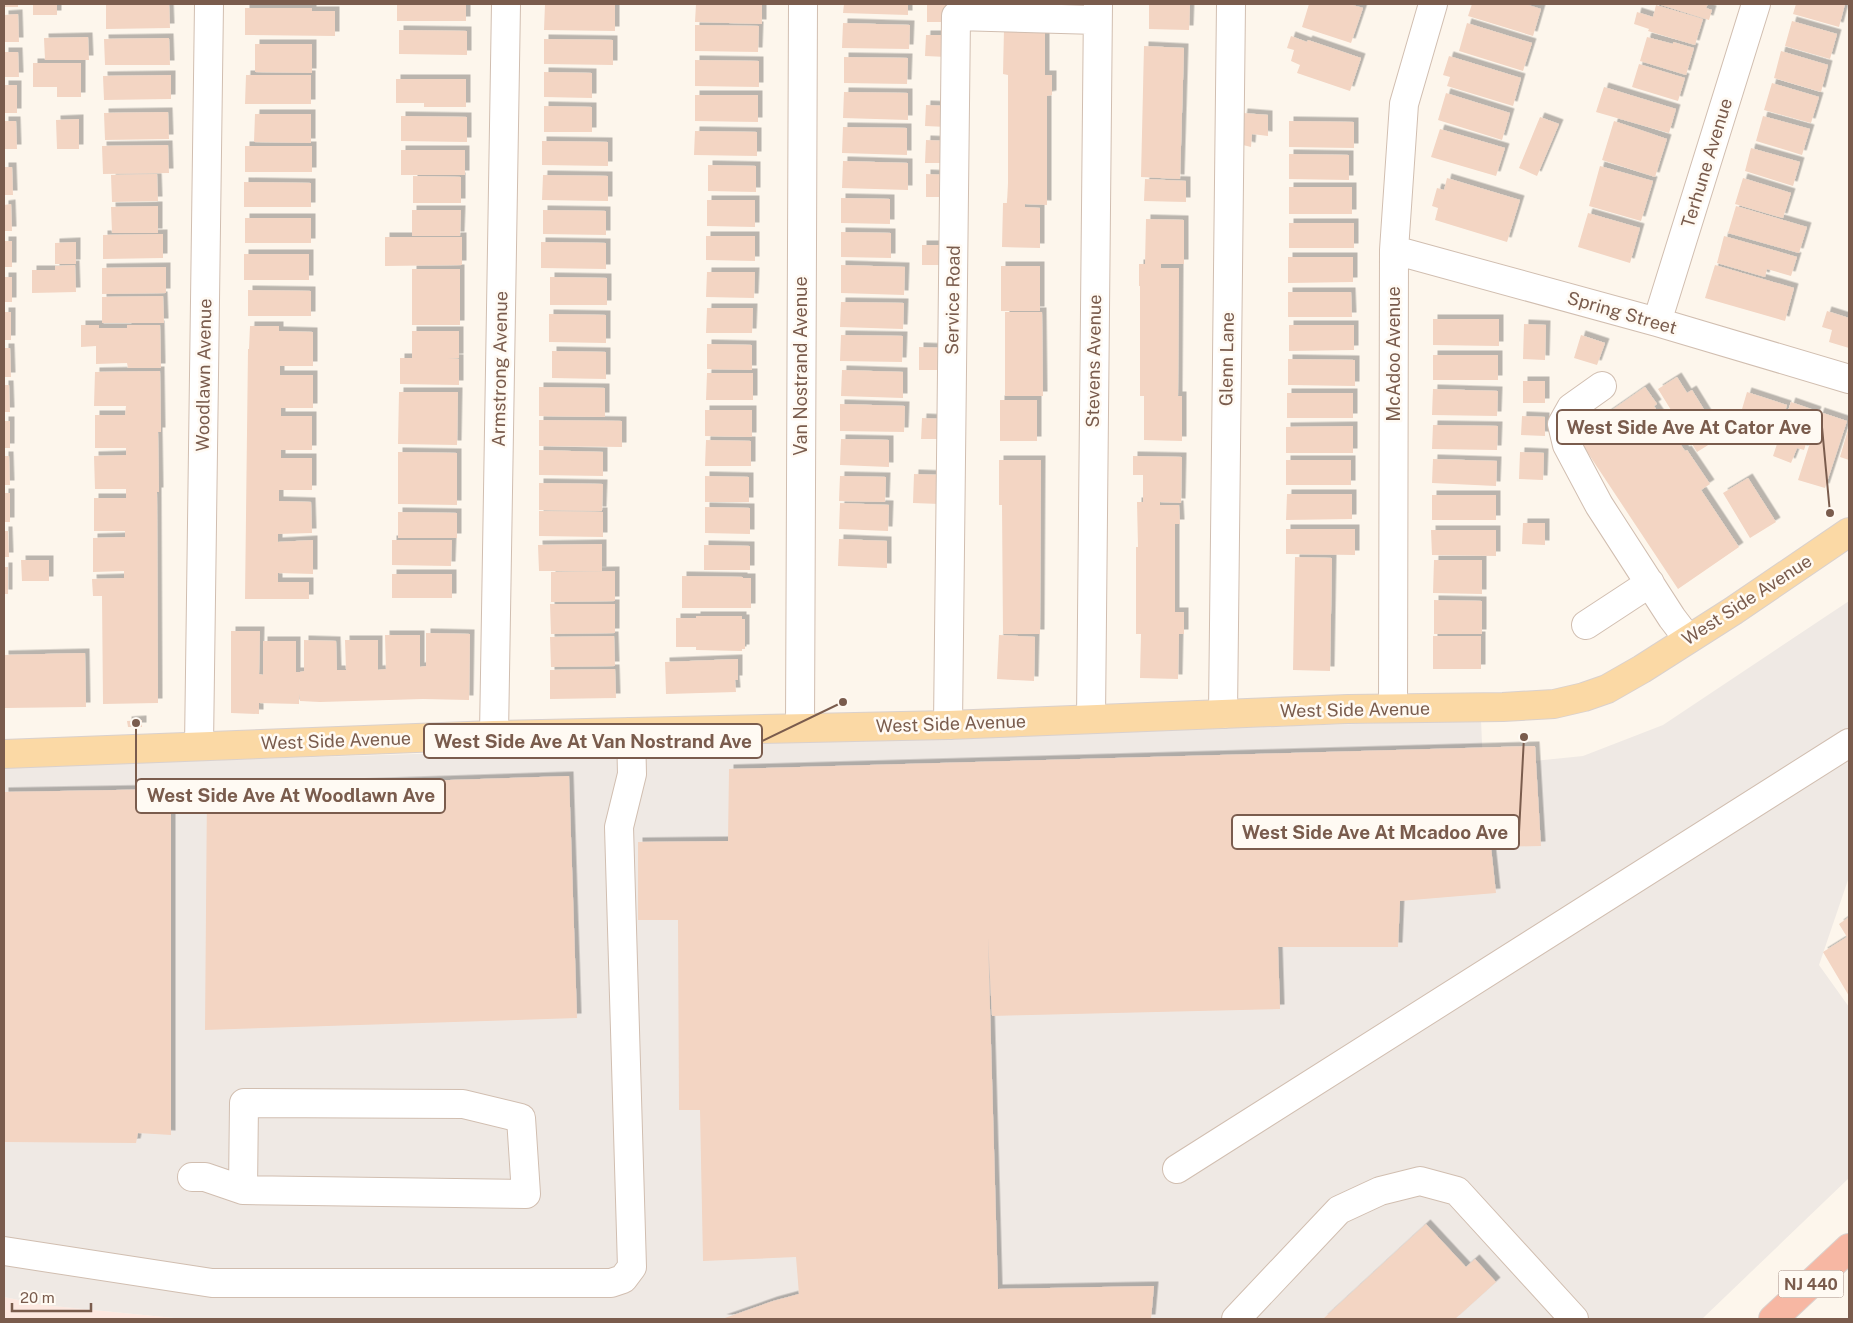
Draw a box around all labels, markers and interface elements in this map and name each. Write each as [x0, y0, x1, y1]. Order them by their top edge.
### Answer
street label: Terhune Avenue [1677, 96, 1736, 230]
street label: Service Road [941, 245, 964, 355]
street label: Van Nostrand Avenue [790, 276, 811, 456]
street label: McAdoo Avenue [1383, 286, 1404, 422]
street label: Spring Street [1565, 287, 1679, 338]
street label: Armstrong Avenue [488, 291, 511, 447]
street label: Stevens Avenue [1082, 294, 1105, 428]
street label: Woodlawn Avenue [192, 298, 215, 452]
street label: Glenn Lane [1215, 312, 1238, 406]
callout: West Side Ave At Cator Ave [1557, 410, 1822, 444]
text: West Side Ave At Cator Ave [1566, 416, 1812, 438]
street label: West Side Avenue [1678, 550, 1815, 649]
street label: West Side Avenue [1280, 698, 1430, 721]
street label: West Side Avenue [876, 710, 1026, 737]
callout: West Side Ave At Van Nostrand Ave [424, 724, 762, 758]
street label: West Side Avenue [261, 727, 411, 754]
text: West Side Ave At Van Nostrand Ave [434, 730, 752, 752]
callout: West Side Ave At Woodlawn Ave [136, 779, 445, 813]
text: West Side Ave At Woodlawn Ave [147, 784, 435, 806]
callout: West Side Ave At Mcadoo Ave [1232, 815, 1519, 849]
text: West Side Ave At Mcadoo Ave [1242, 821, 1508, 843]
road number: NJ 440 [1778, 1270, 1844, 1298]
scale bar [12, 1280, 91, 1312]
text: 20 m [20, 1289, 55, 1306]

